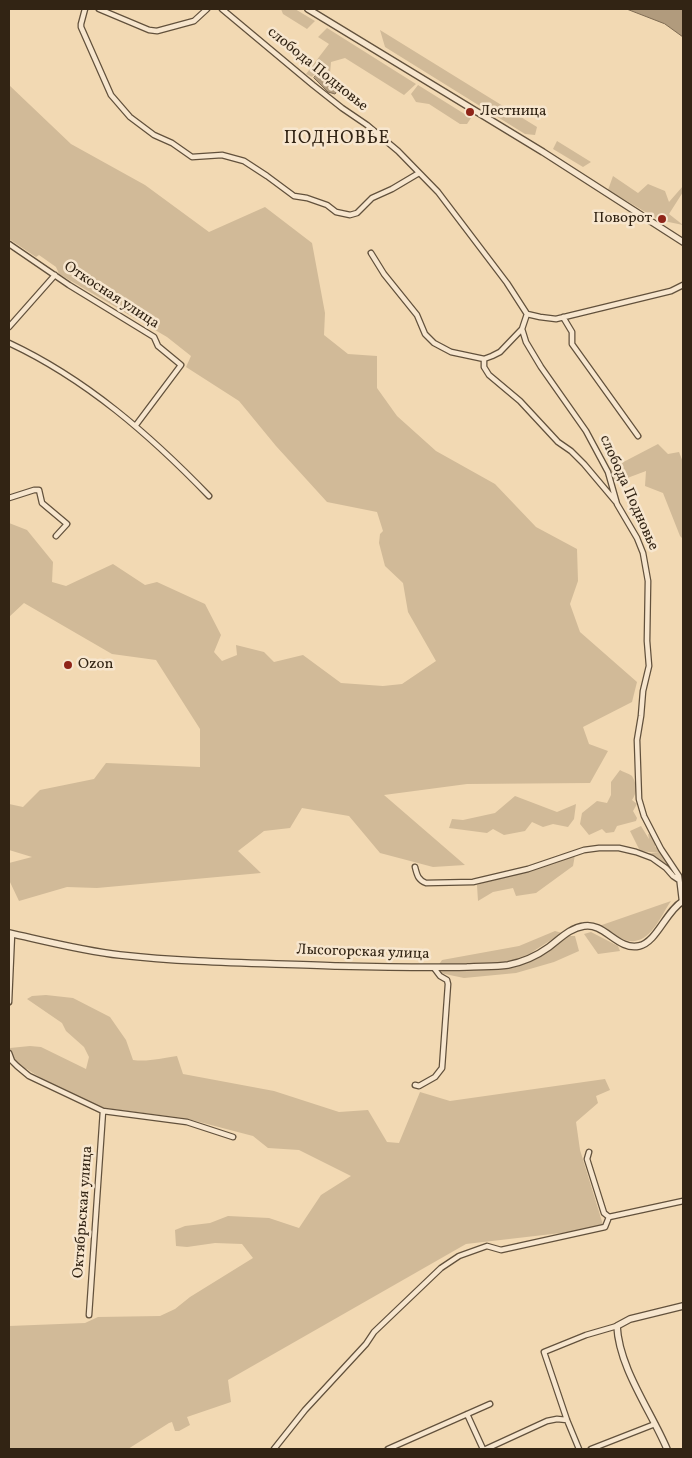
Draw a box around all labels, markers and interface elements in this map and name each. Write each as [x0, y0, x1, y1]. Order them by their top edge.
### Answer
street label: слобода Подновье [263, 24, 371, 116]
place label: Лестница [480, 103, 547, 121]
marker: Лестница [464, 106, 476, 118]
district label: ПОДНОВЬЕ [283, 129, 391, 151]
place label: Поворот [593, 210, 652, 228]
marker: Поворот [656, 213, 668, 225]
street label: Откосная улица [60, 258, 162, 334]
street label: слобода Подновье [594, 432, 662, 554]
place label: Ozon [78, 656, 113, 674]
marker: Ozon [62, 659, 74, 671]
street label: Лысогорская улица [296, 942, 430, 964]
street label: Октябрьская улица [70, 1145, 98, 1279]

